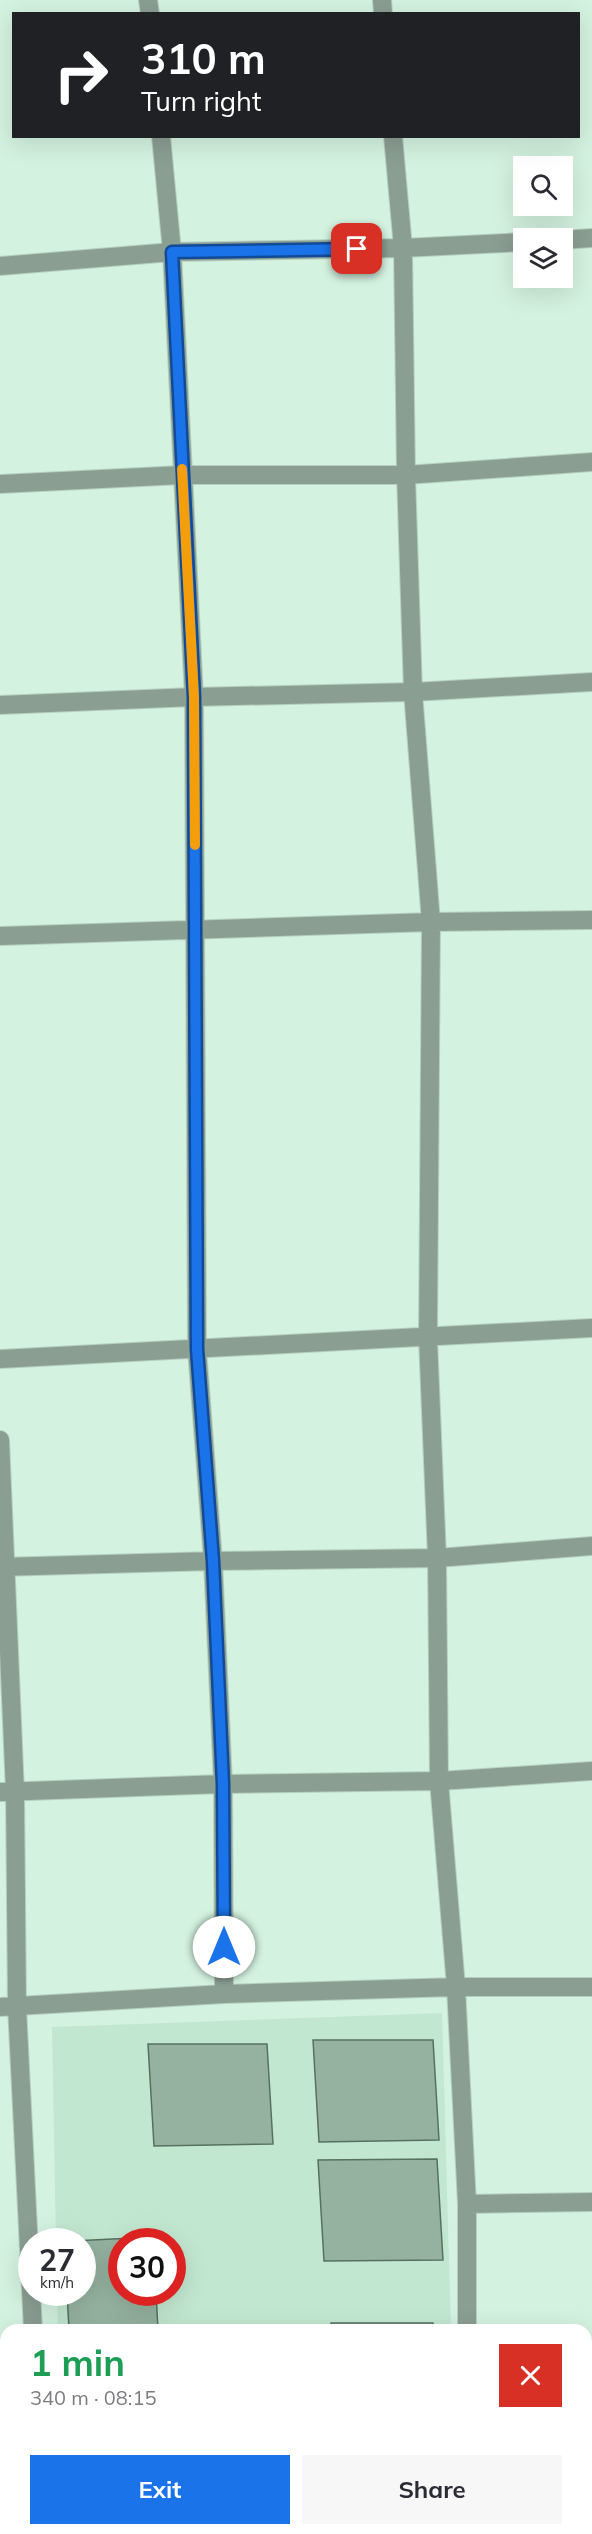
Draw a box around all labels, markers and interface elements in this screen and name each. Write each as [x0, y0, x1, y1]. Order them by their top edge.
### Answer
text: 310 m [141, 32, 266, 85]
icon: right [42, 36, 120, 114]
text: Turn right [141, 84, 261, 118]
map controls [513, 156, 573, 288]
button: search [513, 156, 573, 216]
pin [331, 223, 382, 274]
button: layers [513, 228, 573, 288]
icon: arrive [340, 232, 373, 265]
position arrow [192, 1915, 256, 1979]
speed limit sign: 30 [108, 2228, 186, 2306]
text: 27 [39, 2241, 75, 2279]
text: km/h [40, 2273, 74, 2292]
text: 1 min [30, 2340, 125, 2385]
button: close [499, 2344, 562, 2407]
text: 340 m · 08:15 [30, 2385, 156, 2410]
button: Exit [30, 2455, 290, 2524]
button: Share [302, 2455, 562, 2524]

